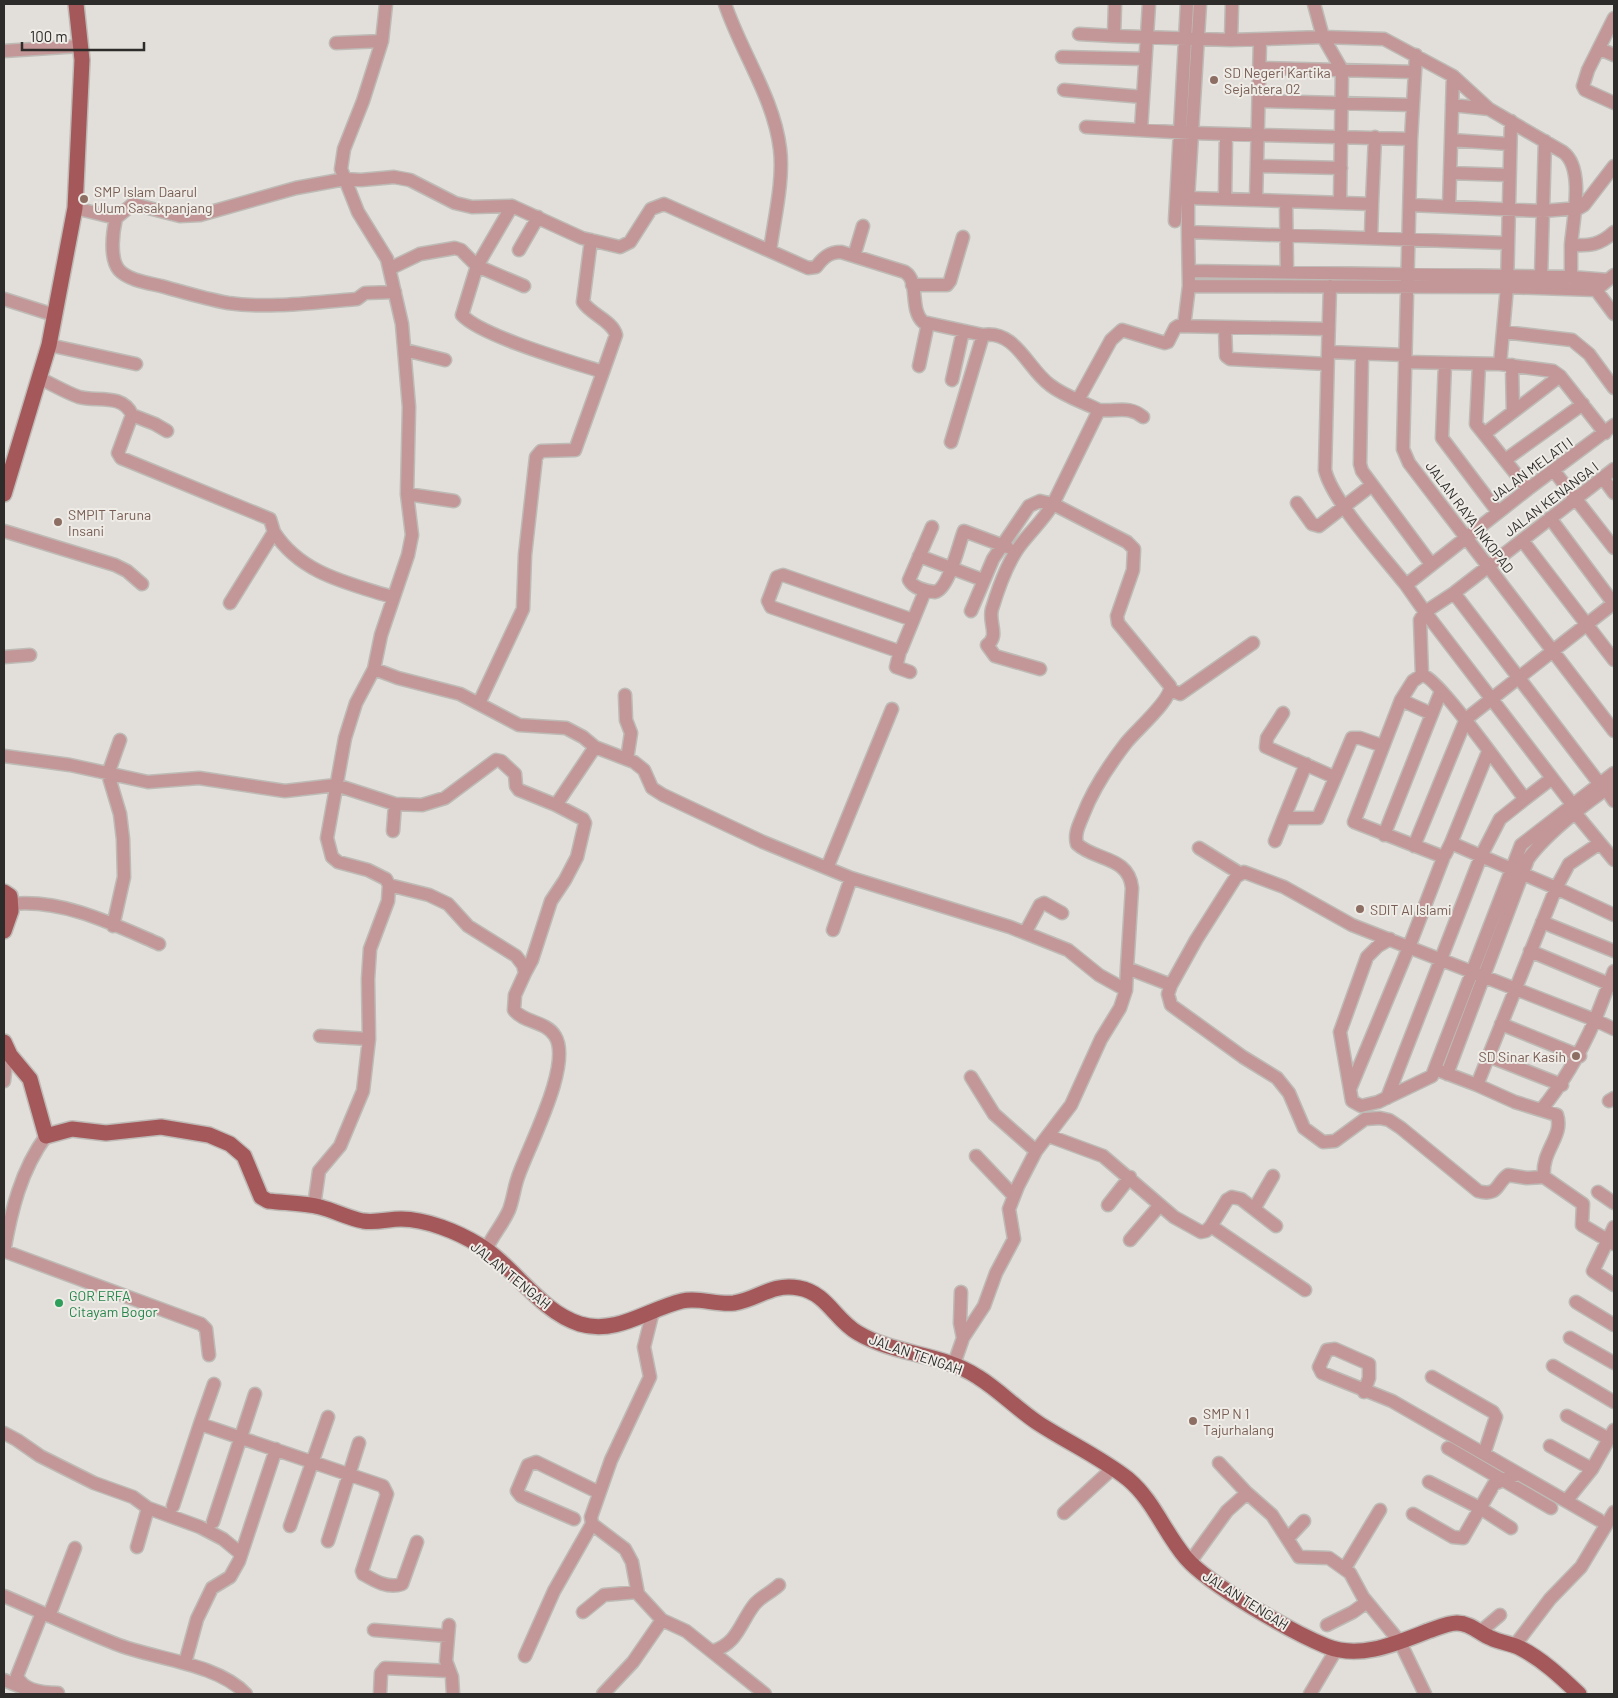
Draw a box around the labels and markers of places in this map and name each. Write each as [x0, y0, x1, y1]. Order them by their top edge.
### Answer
place label: SD Negeri Kartika Sejahtera 02 [1224, 64, 1331, 97]
marker: SD Negeri Kartika Sejahtera 02 [1208, 74, 1220, 86]
place label: SMP Islam Daarul Ulum Sasakpanjang [94, 183, 212, 216]
marker: SMP Islam Daarul Ulum Sasakpanjang [78, 193, 90, 205]
place label: SMPIT Taruna Insani [68, 506, 151, 539]
marker: SMPIT Taruna Insani [52, 516, 64, 528]
place label: SDIT Al Islami [1370, 901, 1452, 918]
marker: SDIT Al Islami [1354, 903, 1366, 915]
place label: SD Sinar Kasih [1478, 1048, 1566, 1065]
marker: SD Sinar Kasih [1570, 1050, 1582, 1062]
place label: GOR ERFA Citayam Bogor [69, 1287, 158, 1320]
marker: GOR ERFA Citayam Bogor [53, 1297, 65, 1309]
place label: SMP N 1 Tajurhalang [1203, 1405, 1274, 1438]
marker: SMP N 1 Tajurhalang [1187, 1415, 1199, 1427]

